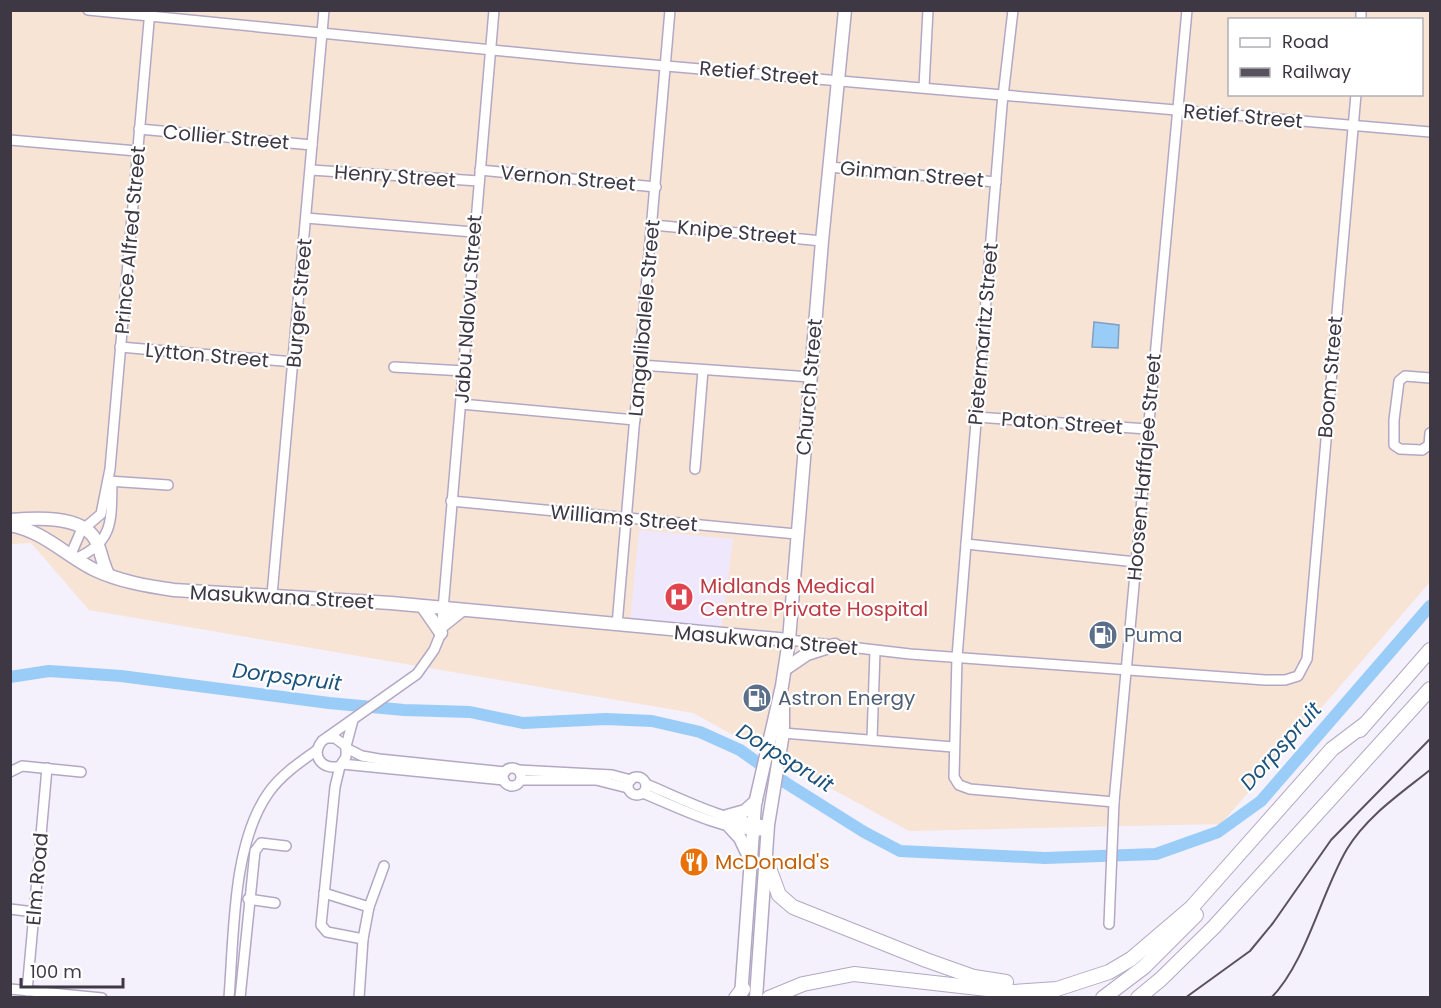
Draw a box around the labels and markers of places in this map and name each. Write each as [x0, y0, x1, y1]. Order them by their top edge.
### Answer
place label: Midlands Medical Centre Private Hospital [700, 572, 928, 623]
hospital icon: Midlands Medical Centre Private Hospital [663, 581, 695, 613]
fuel station icon: Puma [1087, 619, 1119, 651]
place label: Puma [1124, 621, 1183, 649]
fuel station icon: Astron Energy [741, 682, 773, 714]
place label: Astron Energy [778, 684, 915, 712]
restaurant icon: McDonald's [678, 846, 710, 878]
place label: McDonald's [715, 848, 830, 876]

